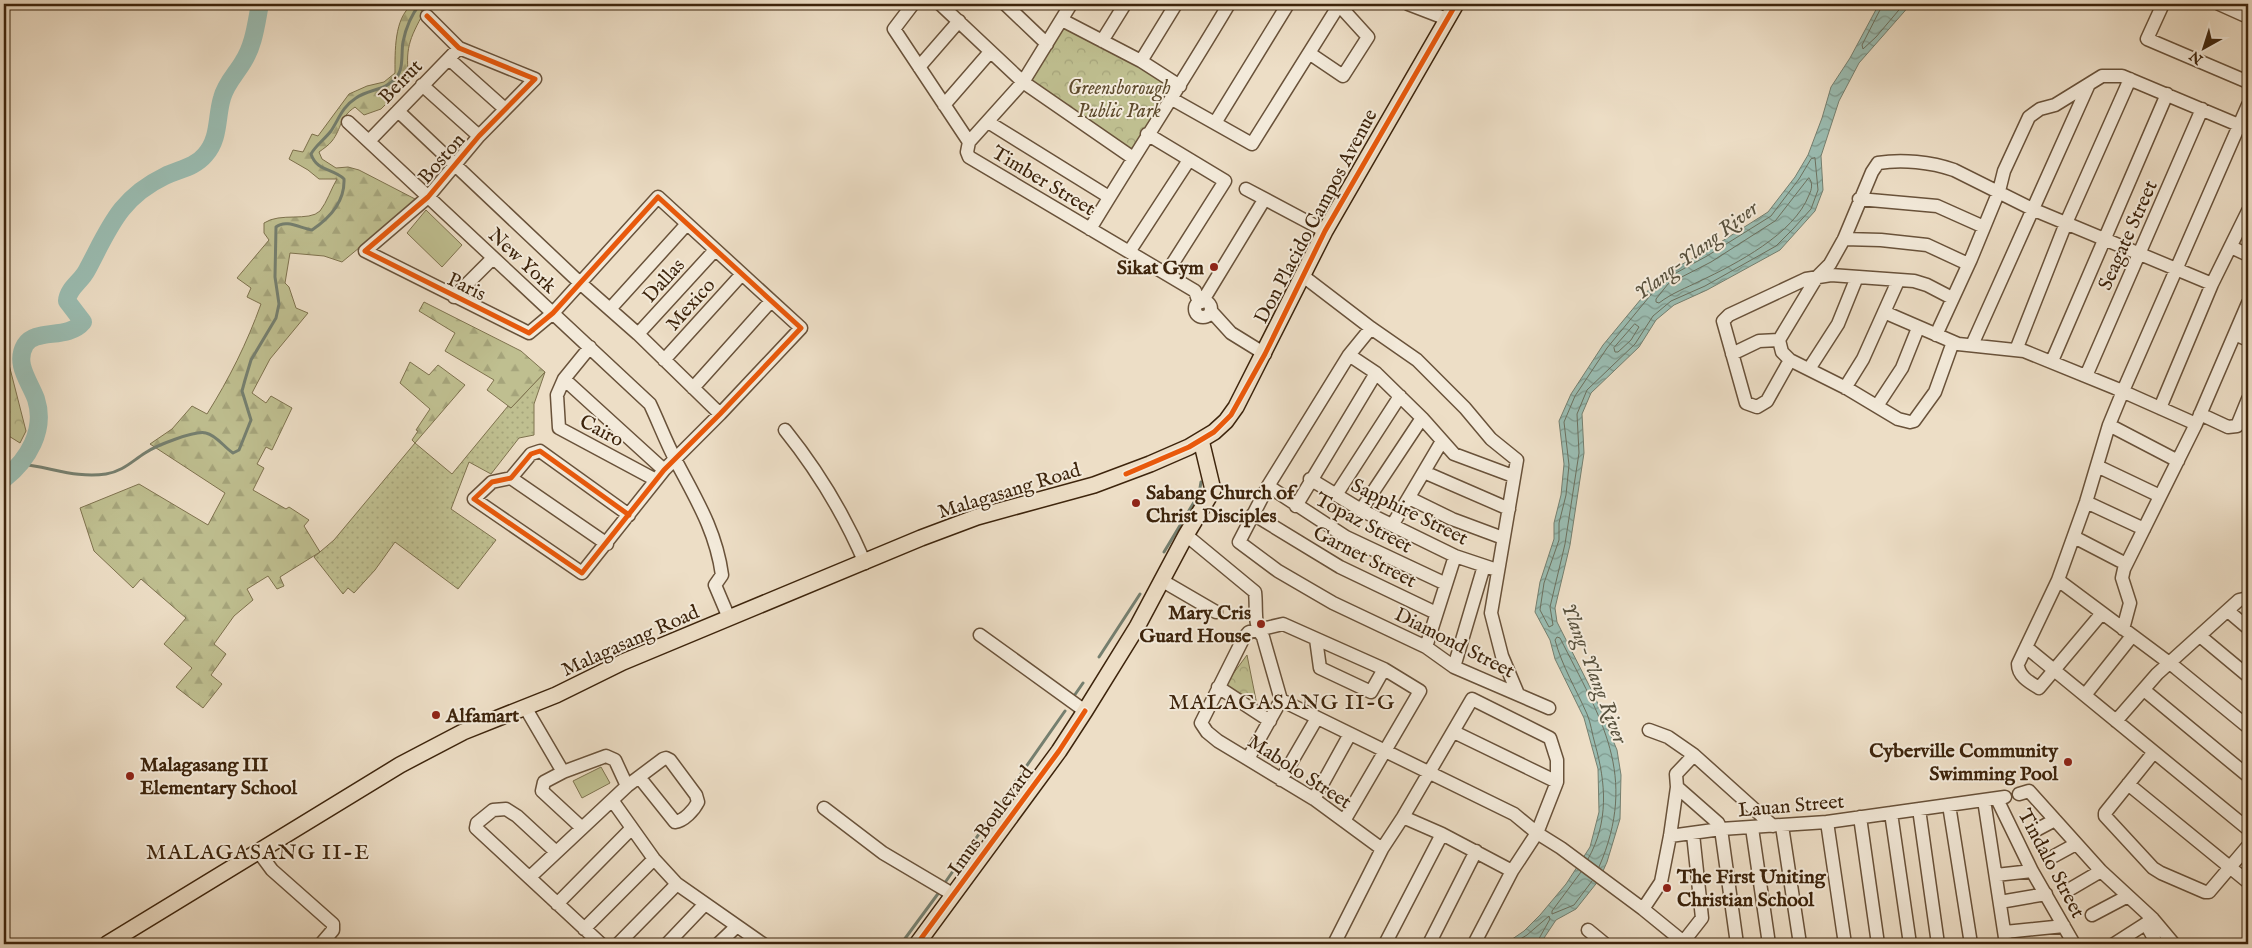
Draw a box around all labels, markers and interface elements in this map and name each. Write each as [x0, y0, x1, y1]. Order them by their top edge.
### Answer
north arrow [2180, 22, 2230, 72]
text: N [2186, 47, 2208, 69]
street label: Beirut [374, 54, 428, 110]
park label: Greensborough Public Park [1067, 76, 1171, 124]
street label: Don Placido Campos Avenue [1249, 105, 1384, 328]
street label: Boston [413, 128, 471, 190]
street label: Timber Street [987, 141, 1100, 222]
street label: Seagate Street [2093, 177, 2164, 294]
water label: Ylang-Ylang River [1629, 195, 1765, 307]
street label: New York [483, 223, 562, 299]
street label: Dallas [638, 254, 691, 308]
place label: Sikat Gym [1117, 256, 1205, 281]
marker: Sikat Gym [1208, 261, 1220, 273]
street label: Paris [443, 267, 490, 307]
street label: Mexico [661, 273, 721, 336]
street label: Cairo [575, 409, 628, 453]
street label: Malagasang Road [935, 458, 1084, 525]
street label: Sapphire Street [1347, 473, 1472, 551]
place label: Sabang Church of Christ Disciples [1146, 481, 1298, 529]
street label: Topaz Street [1310, 487, 1416, 559]
marker: Sabang Church of Christ Disciples [1130, 497, 1142, 509]
street label: Garnet Street [1308, 521, 1420, 594]
water label: Ylang-Ylang River [1554, 599, 1633, 749]
street label: Malagasang Road [558, 600, 704, 683]
place label: Mary Cris Guard House [1140, 601, 1252, 649]
street label: Diamond Street [1390, 602, 1519, 684]
marker: Mary Cris Guard House [1255, 618, 1267, 630]
district label: MALAGASANG II-G [1169, 689, 1395, 717]
place label: Alfamart [445, 704, 519, 729]
marker: Alfamart [430, 709, 442, 721]
street label: Mabolo Street [1242, 729, 1356, 815]
place label: Cyberville Community Swimming Pool [1869, 739, 2059, 787]
place label: Malagasang III Elementary School [140, 753, 298, 801]
marker: Cyberville Community Swimming Pool [2062, 756, 2074, 768]
street label: Imus Boulevard [943, 761, 1040, 881]
marker: Malagasang III Elementary School [124, 770, 136, 782]
street label: Lauan Street [1737, 789, 1845, 824]
street label: Tindalo Street [2011, 805, 2090, 923]
district label: MALAGASANG II-E [146, 839, 370, 867]
place label: The First Uniting Christian School [1676, 865, 1827, 913]
marker: The First Uniting Christian School [1661, 882, 1673, 894]

